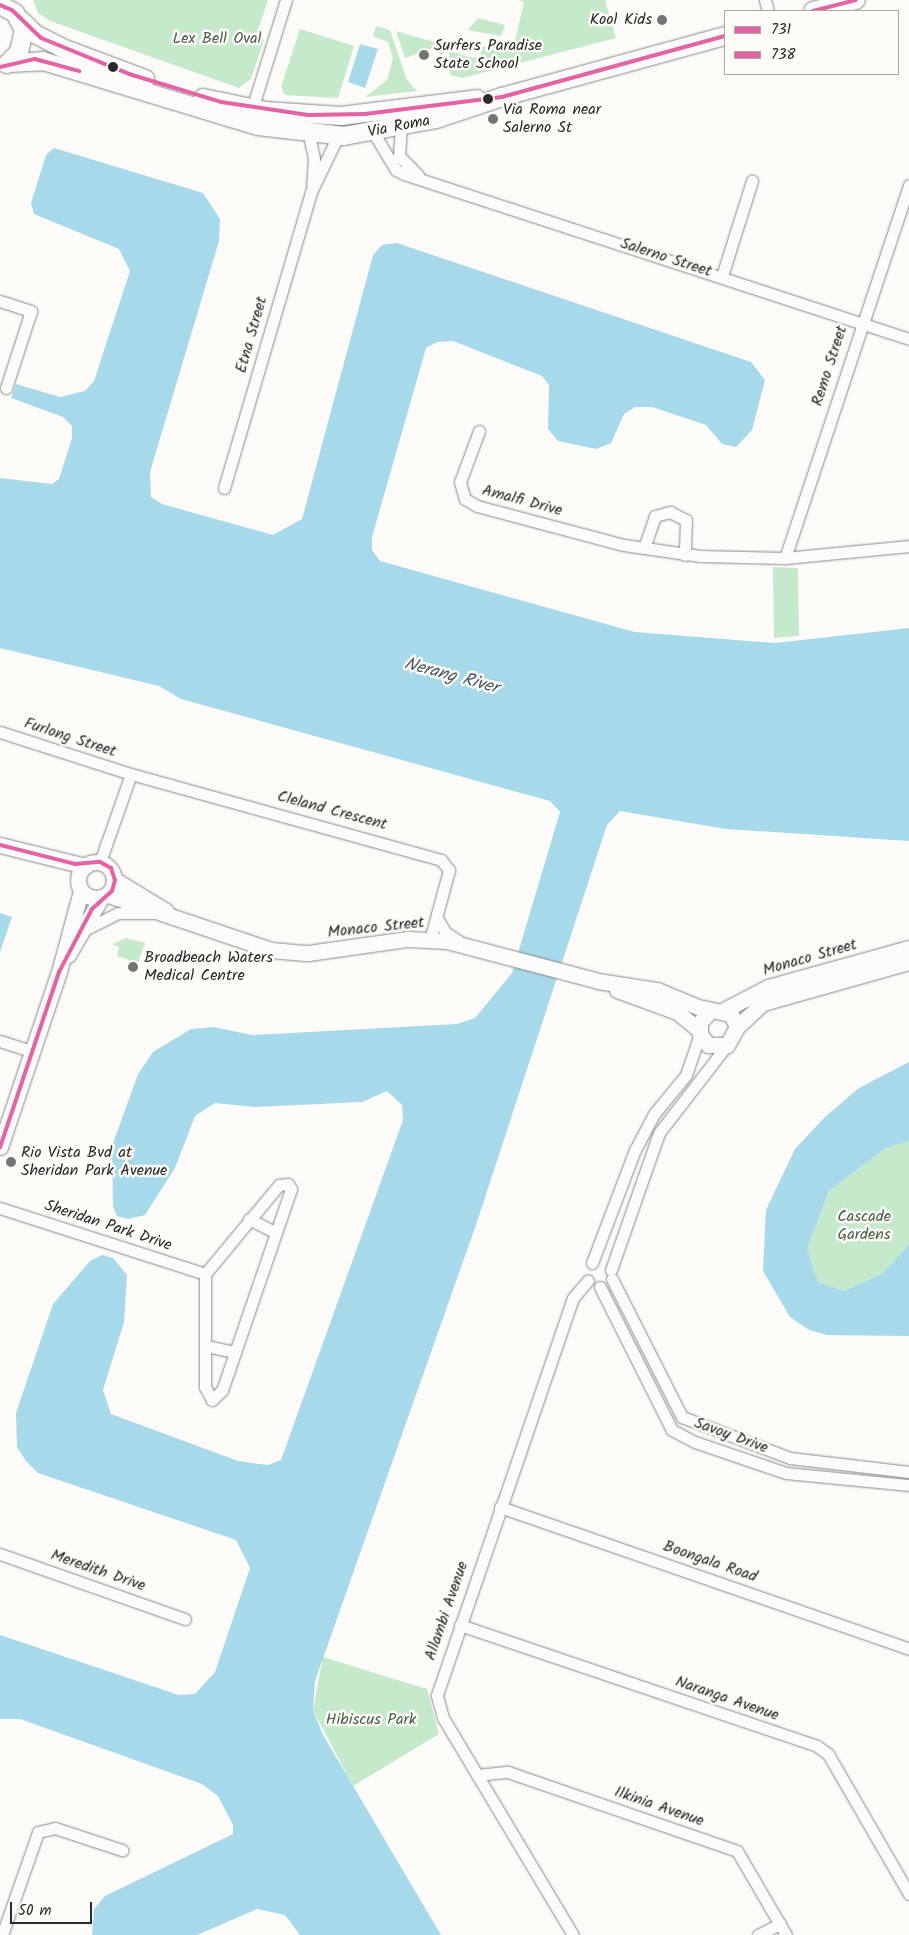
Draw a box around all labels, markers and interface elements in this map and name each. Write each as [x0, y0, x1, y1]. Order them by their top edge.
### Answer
place label: Kool Kids [590, 10, 652, 30]
legend [724, 10, 899, 75]
marker: Kool Kids [656, 14, 668, 26]
text: 731 [771, 18, 791, 42]
park label: Lex Bell Oval [173, 29, 261, 49]
place label: Surfers Paradise State School [434, 36, 542, 74]
text: 738 [771, 43, 796, 67]
marker: Surfers Paradise State School [418, 49, 430, 61]
unlabelled marker [108, 62, 118, 72]
unlabelled marker [483, 94, 493, 104]
place label: Via Roma near Salerno St [503, 100, 601, 138]
street label: Via Roma [366, 112, 432, 142]
marker: Via Roma near Salerno St [487, 113, 499, 125]
street label: Salerno Street [618, 234, 714, 282]
street label: Etna Street [232, 295, 272, 375]
street label: Remo Street [808, 323, 852, 409]
street label: Amalfi Drive [480, 481, 564, 521]
water label: Nerang River [402, 654, 500, 700]
street label: Furlong Street [22, 714, 118, 762]
street label: Cleland Crescent [275, 787, 389, 835]
street label: Monaco Street [327, 913, 425, 943]
street label: Monaco Street [761, 935, 859, 981]
place label: Broadbeach Waters Medical Centre [144, 948, 273, 986]
marker: Broadbeach Waters Medical Centre [126, 960, 140, 974]
place label: Rio Vista Bvd at Sheridan Park Avenue [21, 1143, 167, 1181]
marker: Rio Vista Bvd at Sheridan Park Avenue [5, 1156, 17, 1168]
street label: Sheridan Park Drive [42, 1196, 174, 1256]
park label: Cascade Gardens [837, 1207, 891, 1245]
street label: Savoy Drive [691, 1414, 771, 1458]
street label: Boongala Road [660, 1537, 760, 1587]
street label: Meredith Drive [48, 1546, 148, 1596]
street label: Allambi Avenue [421, 1559, 473, 1663]
street label: Naranga Avenue [673, 1672, 781, 1726]
park label: Hibiscus Park [326, 1710, 416, 1730]
street label: Ilkinia Avenue [612, 1783, 706, 1831]
scale bar [12, 1892, 95, 1924]
text: 50 m [18, 1899, 52, 1923]

